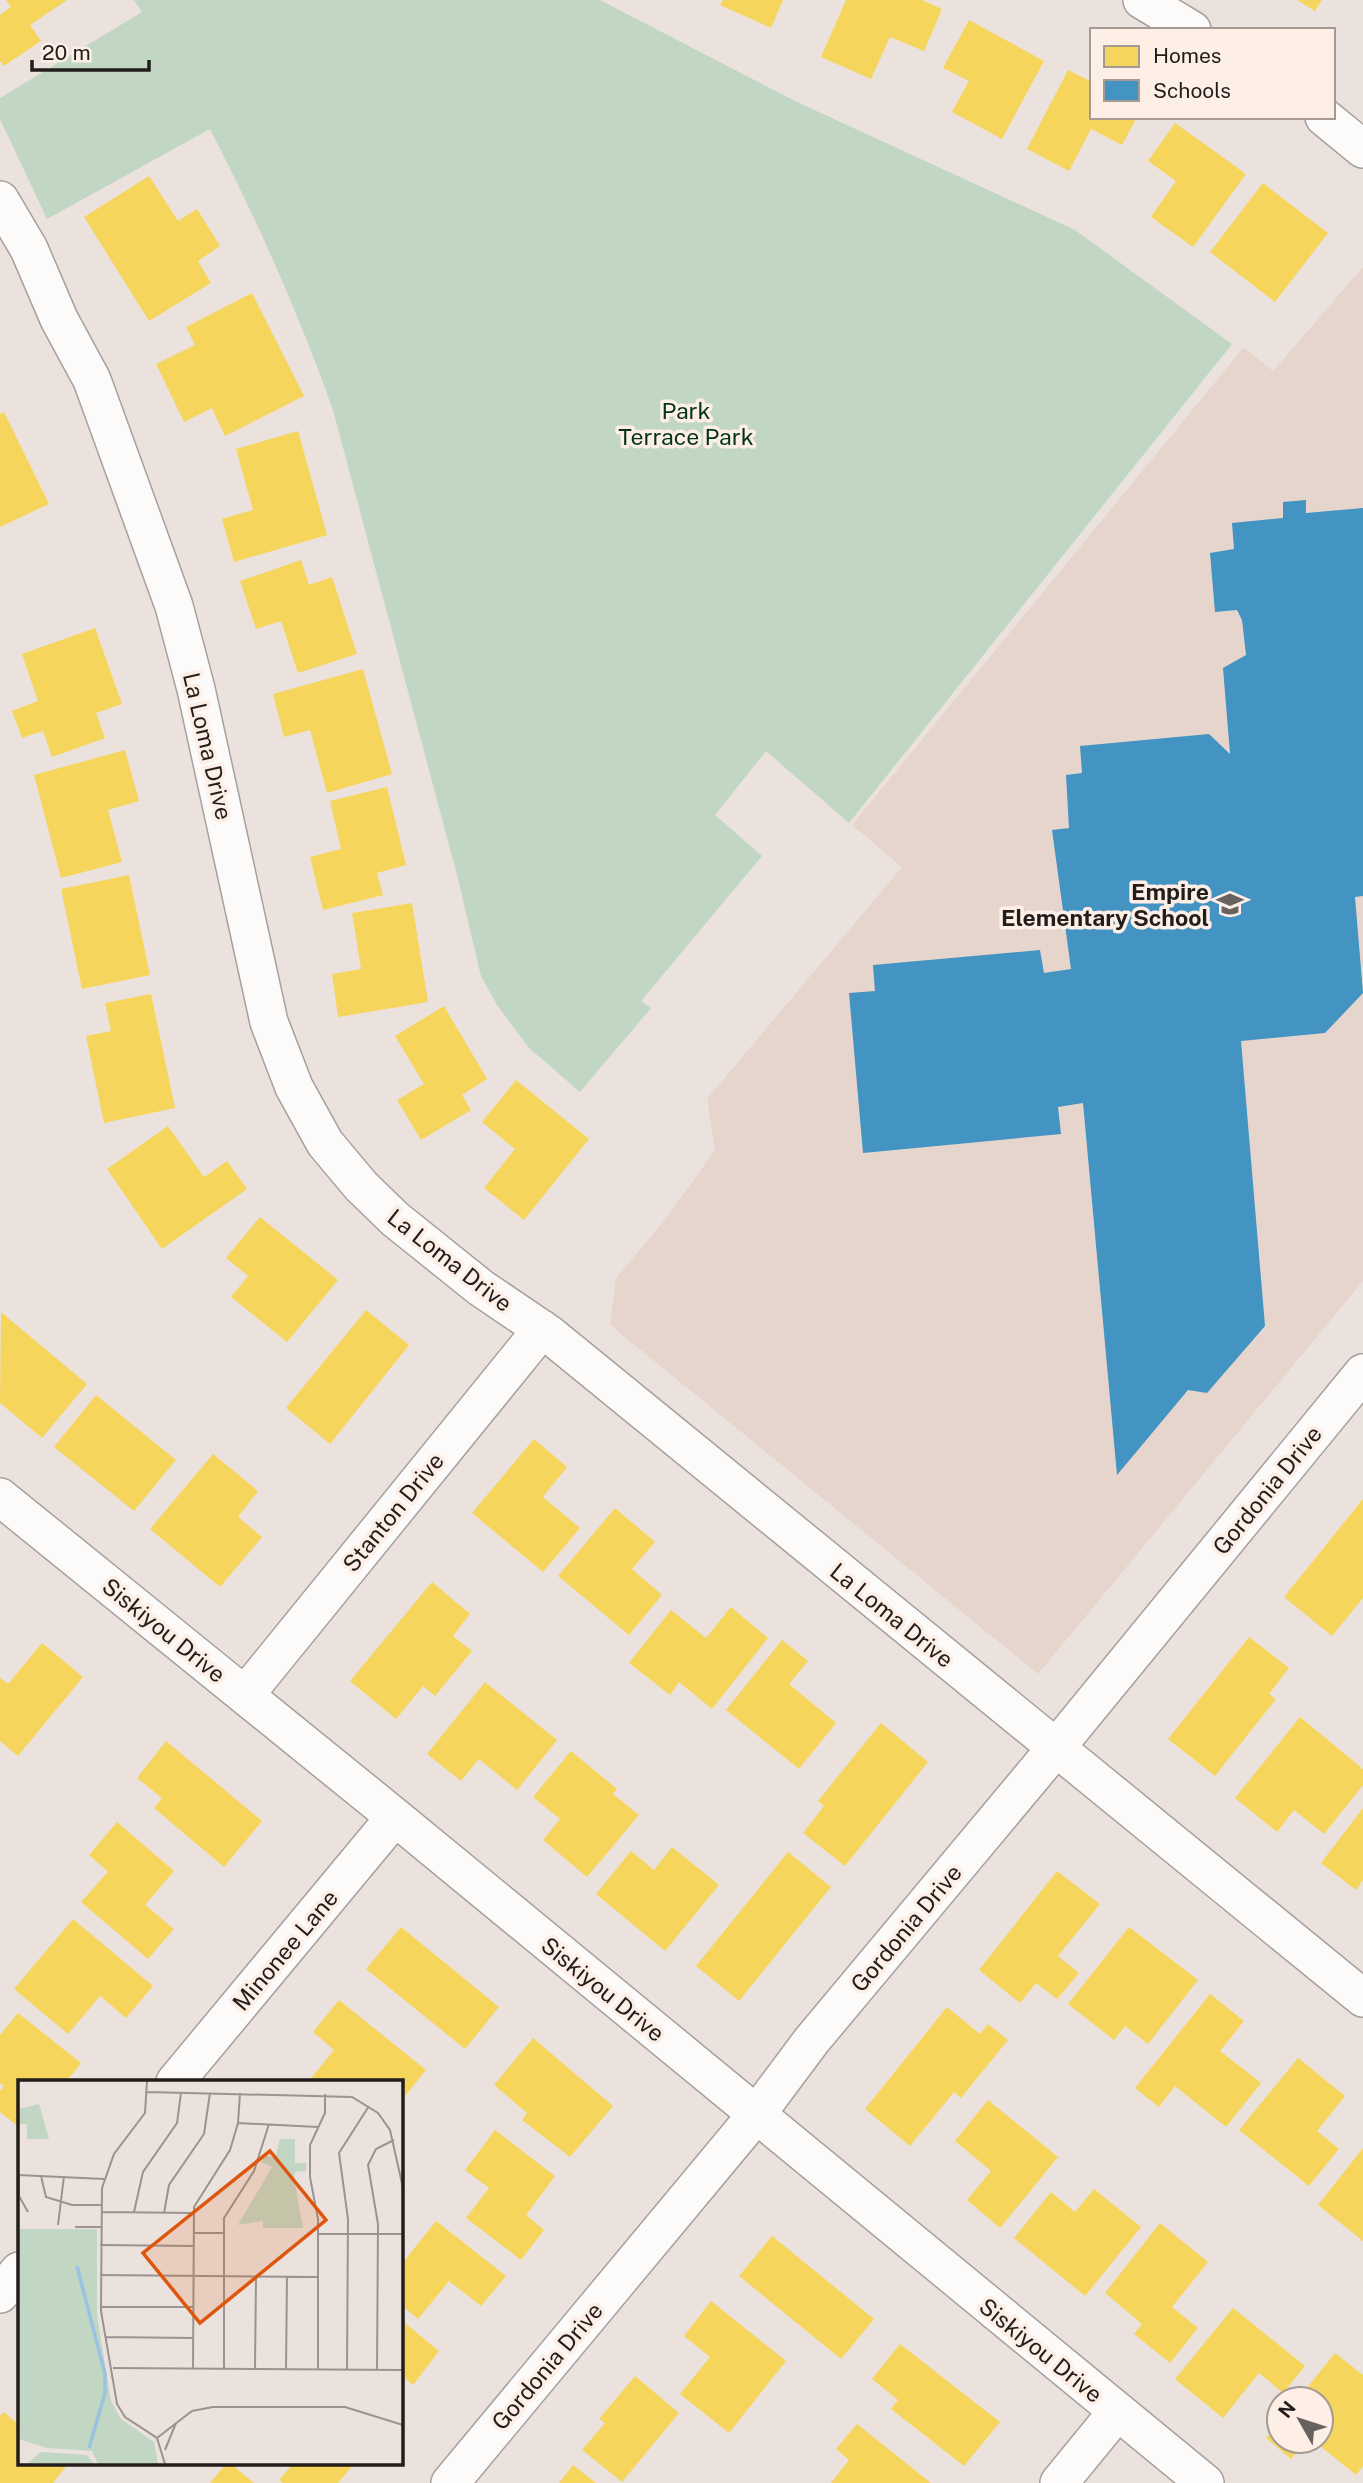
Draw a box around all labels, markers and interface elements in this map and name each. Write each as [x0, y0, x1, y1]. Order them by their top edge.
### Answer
scale bar [32, 28, 149, 72]
legend [1090, 28, 1335, 119]
text: 20 m [42, 40, 91, 65]
text: Homes [1153, 43, 1221, 68]
text: Schools [1153, 78, 1231, 103]
park label: Park Terrace Park [618, 397, 754, 450]
street label: La Loma Drive [178, 670, 238, 822]
place label: Empire Elementary School [1001, 878, 1209, 931]
school or university icon: Empire Elementary School [1215, 889, 1245, 919]
street label: La Loma Drive [382, 1203, 518, 1317]
street label: Gordonia Drive [1207, 1420, 1327, 1560]
street label: Stanton Drive [337, 1447, 449, 1577]
street label: La Loma Drive [825, 1557, 959, 1673]
street label: Siskiyou Drive [97, 1572, 231, 1688]
street label: Gordonia Drive [845, 1859, 967, 1997]
street label: Minonee Lane [227, 1884, 343, 2016]
street label: Siskiyou Drive [536, 1931, 670, 2047]
inset map [18, 2080, 402, 2466]
street label: Siskiyou Drive [974, 2292, 1108, 2408]
street label: Gordonia Drive [486, 2297, 608, 2435]
north arrow [1265, 2385, 1335, 2455]
text: N [1274, 2397, 1300, 2422]

